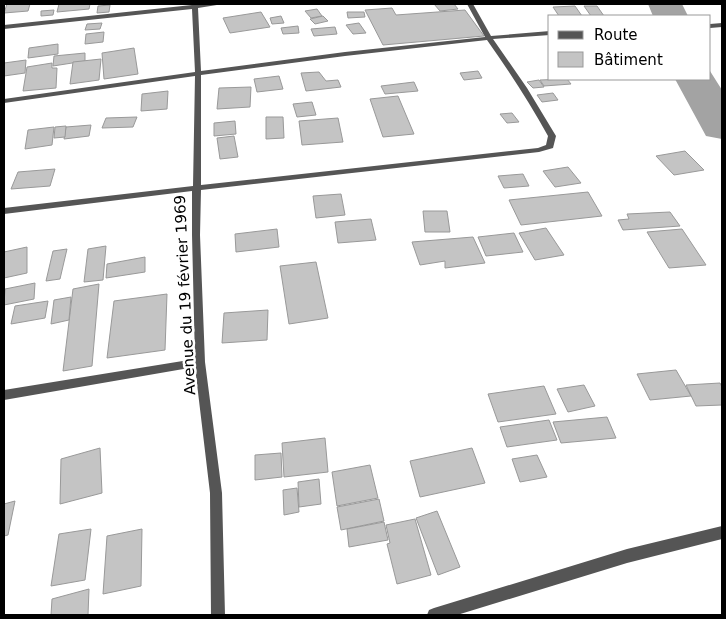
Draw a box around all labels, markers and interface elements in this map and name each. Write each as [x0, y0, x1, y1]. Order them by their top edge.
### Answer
legend [548, 15, 711, 80]
text: Route [594, 26, 638, 44]
text: Bâtiment [594, 51, 663, 69]
street label: Avenue du 19 février 1969 [171, 195, 199, 395]

